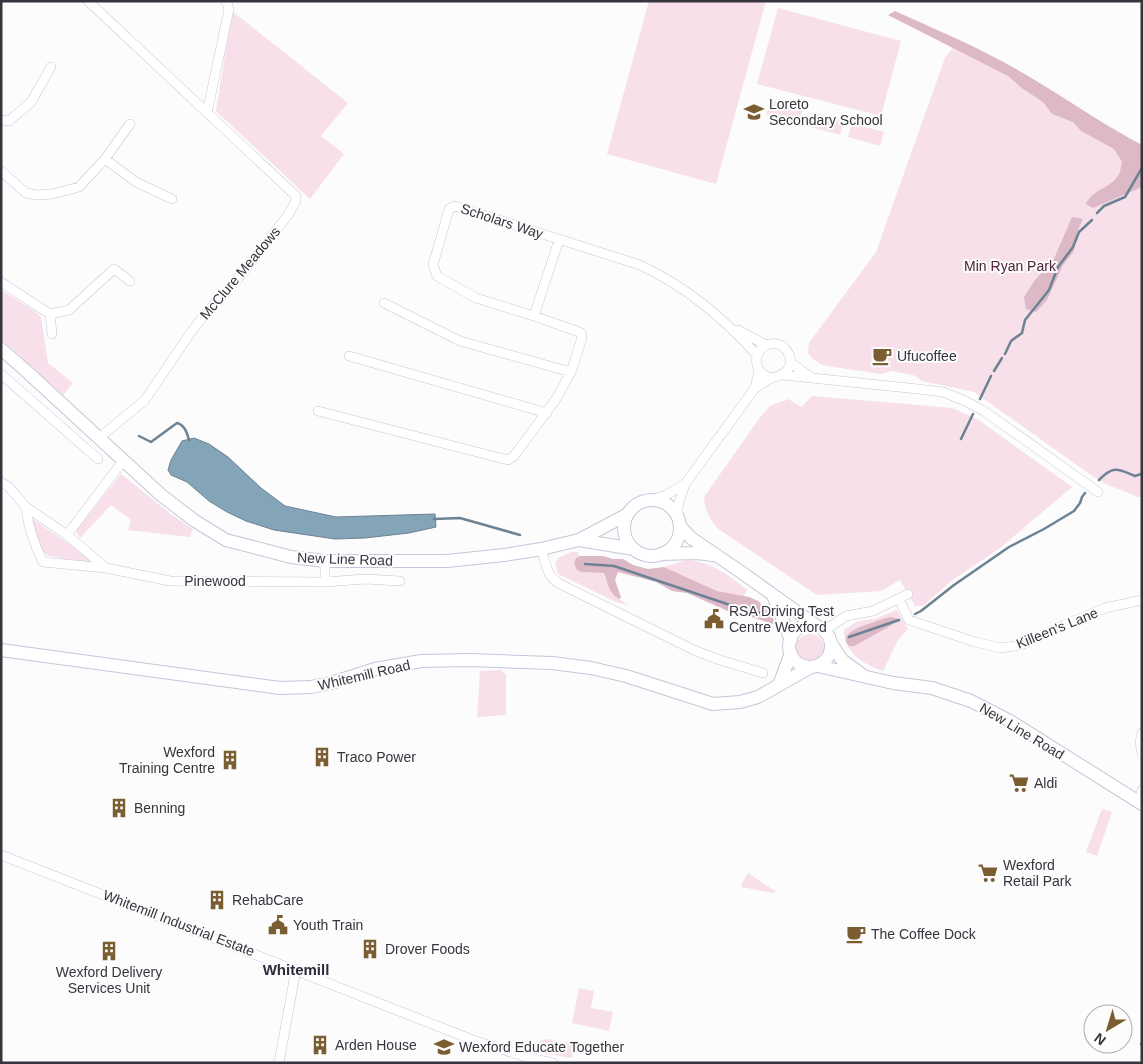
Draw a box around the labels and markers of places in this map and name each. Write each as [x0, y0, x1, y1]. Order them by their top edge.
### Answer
place label: Loreto Secondary School [769, 96, 883, 128]
school or university icon: Loreto Secondary School [743, 101, 765, 123]
cafe icon: Ufucoffee [871, 345, 893, 367]
place label: Ufucoffee [897, 348, 957, 364]
place label: RSA Driving Test Centre Wexford [729, 603, 834, 635]
public building icon: RSA Driving Test Centre Wexford [703, 608, 725, 630]
place label: Wexford Training Centre [119, 744, 215, 776]
building icon: Traco Power [311, 746, 333, 768]
building icon: Wexford Training Centre [219, 749, 241, 771]
place label: Traco Power [337, 749, 416, 765]
supermarket icon: Aldi [1008, 772, 1030, 794]
place label: Aldi [1034, 775, 1057, 791]
building icon: Benning [108, 797, 130, 819]
place label: Benning [134, 800, 185, 816]
place label: Wexford Retail Park [1003, 857, 1072, 889]
supermarket icon: Wexford Retail Park [977, 862, 999, 884]
building icon: RehabCare [206, 889, 228, 911]
place label: RehabCare [232, 892, 304, 908]
public building icon: Youth Train [267, 914, 289, 936]
place label: Youth Train [293, 917, 363, 933]
cafe icon: The Coffee Dock [845, 923, 867, 945]
place label: The Coffee Dock [871, 926, 977, 942]
building icon: Drover Foods [359, 938, 381, 960]
building icon: Wexford Delivery Services Unit [98, 940, 120, 962]
place label: Drover Foods [385, 941, 470, 957]
place label: Wexford Delivery Services Unit [56, 964, 162, 996]
building icon: Arden House [309, 1034, 331, 1056]
school or university icon: Wexford Educate Together [433, 1036, 455, 1058]
place label: Arden House [335, 1037, 417, 1053]
place label: Wexford Educate Together [459, 1039, 625, 1055]

